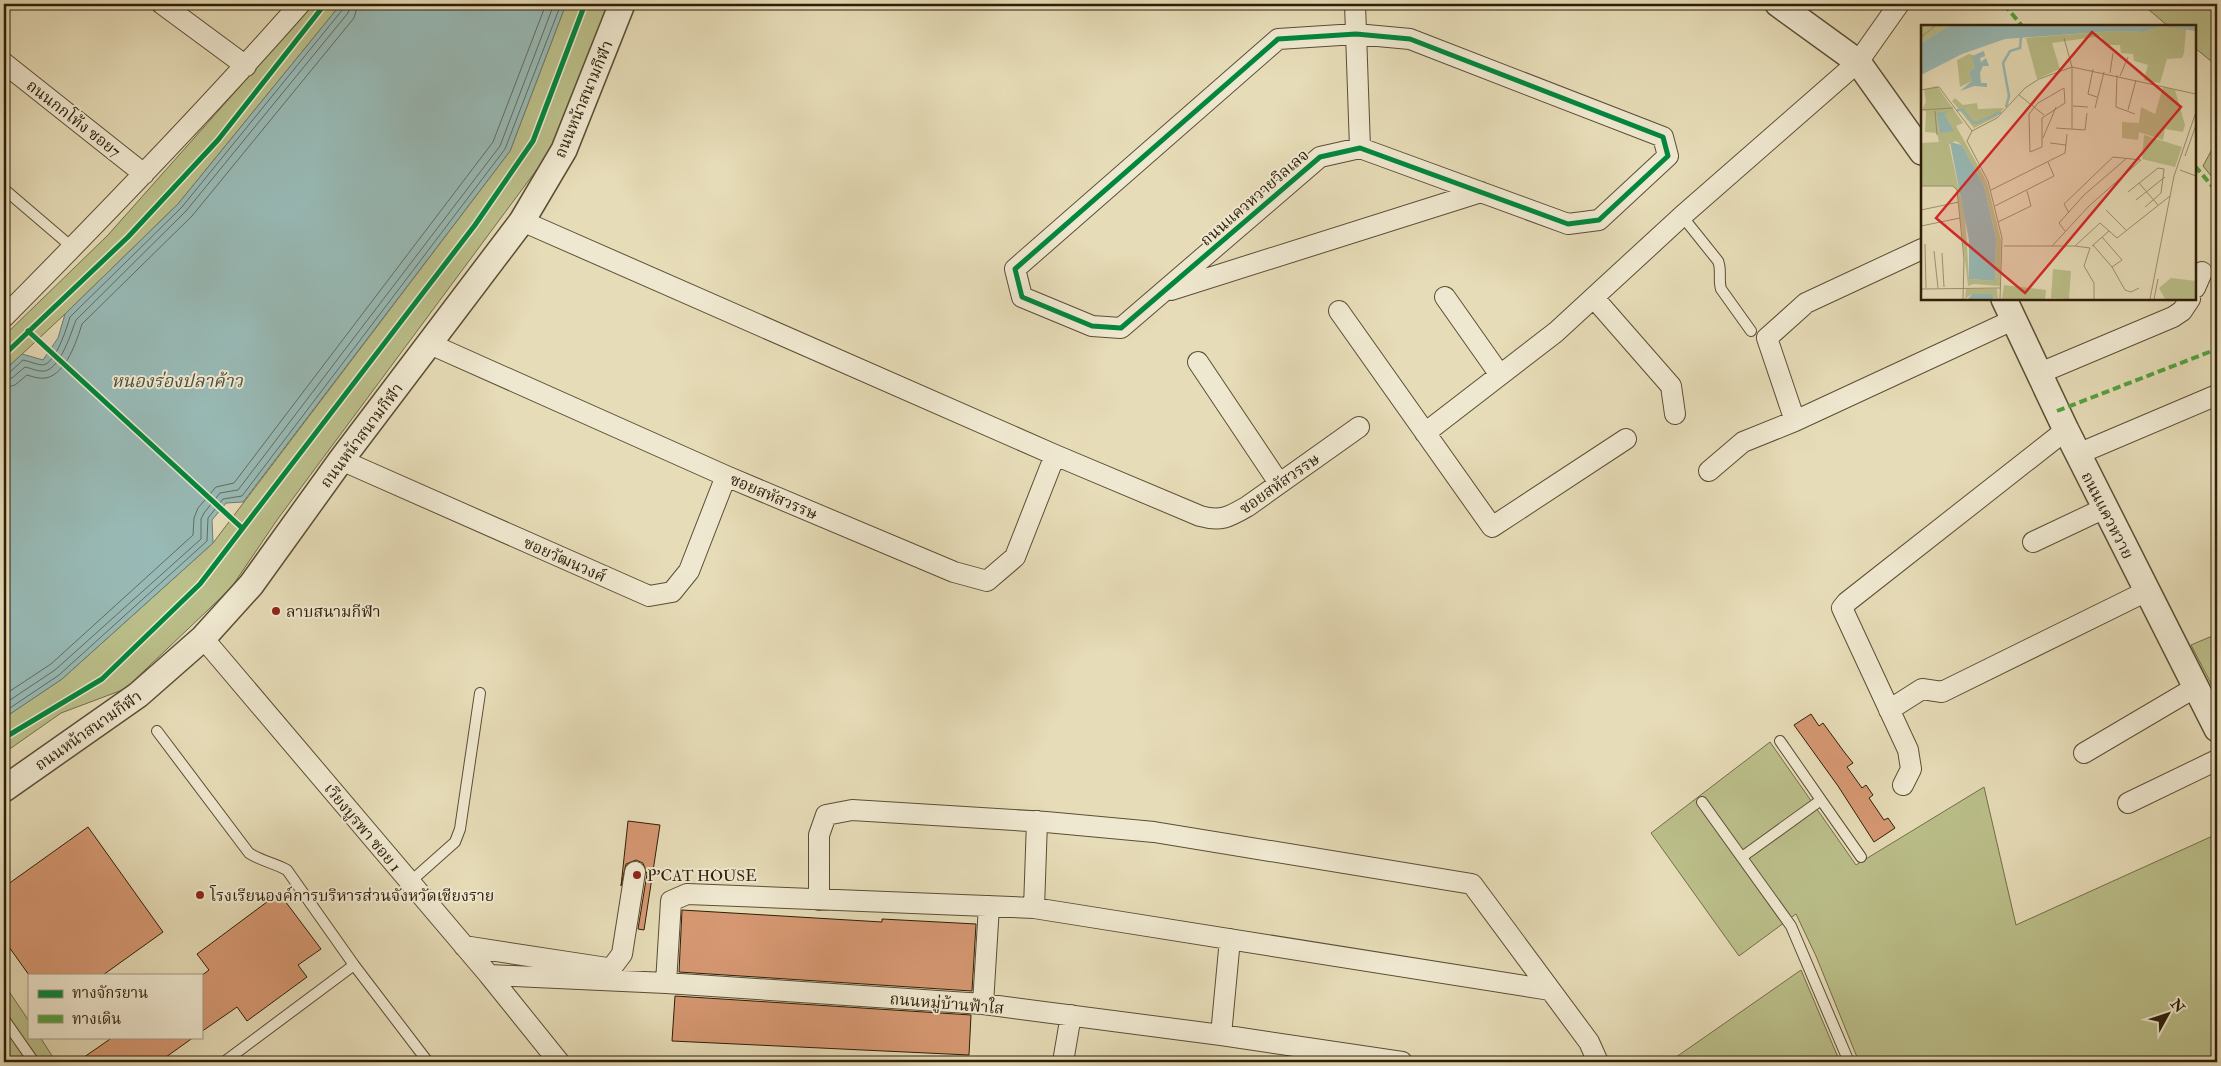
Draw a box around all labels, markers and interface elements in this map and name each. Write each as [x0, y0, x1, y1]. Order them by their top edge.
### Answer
inset map [1921, 25, 2196, 300]
street label: ถนนหน้าสนามกีฬา [550, 38, 618, 161]
street label: ถนนกกโท้ง ซอย7 [22, 75, 126, 162]
street label: ถนนแควหวายวิลเลจ [1196, 145, 1313, 250]
water label: หนองร่องปลาค้าว [111, 370, 244, 393]
street label: ถนนหน้าสนามกีฬา [316, 379, 408, 492]
street label: ซอยสหัสวรรษ [1236, 449, 1324, 519]
street label: ถนนแควหวาย [2077, 468, 2138, 563]
street label: ซอยสหัสวรรษ [727, 469, 821, 524]
street label: ซอยวัฒนวงศ์ [520, 533, 609, 587]
place label: ลาบสนามกีฬา [286, 602, 381, 622]
marker: ลาบสนามกีฬา [270, 605, 282, 617]
street label: ถนนหน้าสนามกีฬา [31, 687, 146, 775]
street label: เวียงบูรพา ซอย 1 [319, 779, 405, 876]
place label: P'CAT HOUSE [647, 866, 757, 886]
marker: P'CAT HOUSE [631, 869, 643, 881]
place label: โรงเรียนองค์การบริหารส่วนจังหวัดเชียงราย [209, 885, 494, 906]
marker: โรงเรียนองค์การบริหารส่วนจังหวัดเชียงราย [194, 889, 206, 901]
legend [28, 974, 202, 1038]
text: ทางจักรยาน [72, 984, 148, 1003]
street label: ถนนหมู่บ้านฟ้าใส [889, 988, 1005, 1019]
north arrow [2144, 988, 2194, 1038]
text: N [2166, 995, 2188, 1017]
text: ทางเดิน [72, 1010, 121, 1029]

